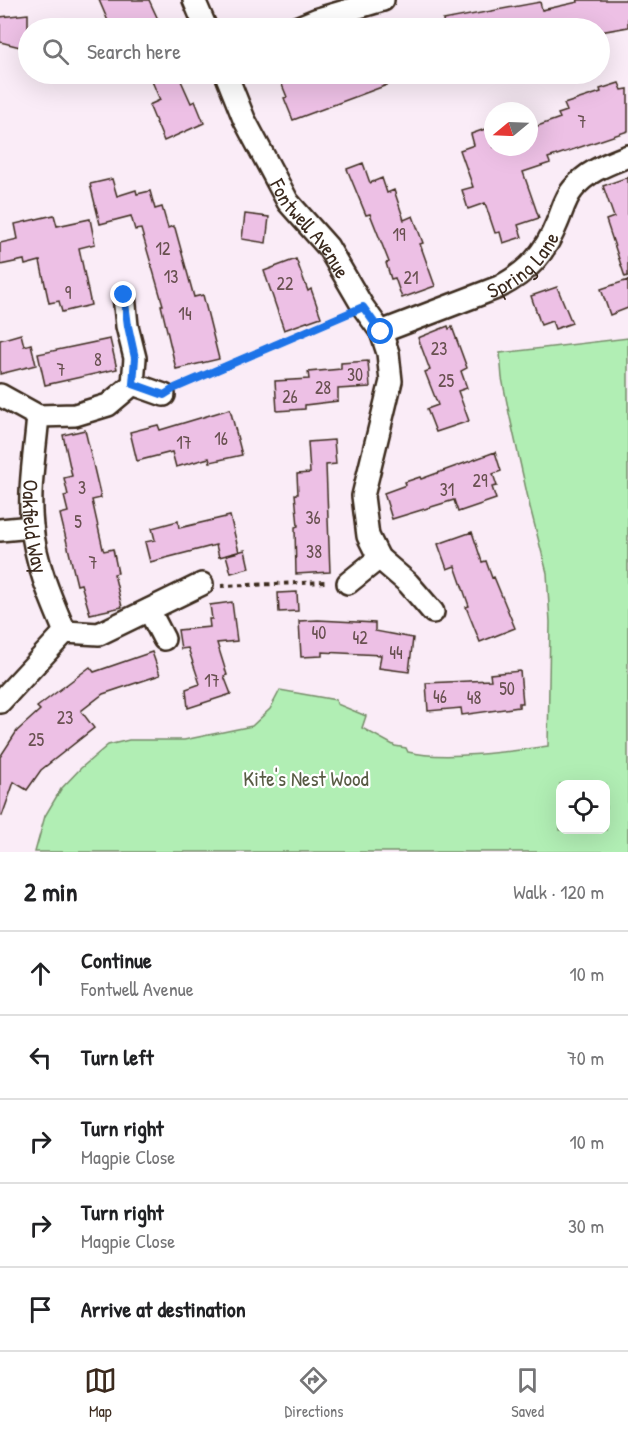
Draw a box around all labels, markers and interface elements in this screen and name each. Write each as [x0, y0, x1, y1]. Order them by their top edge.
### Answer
search box [18, 18, 610, 84]
icon: search [39, 35, 72, 68]
text: Search here [87, 36, 181, 66]
north arrow [484, 102, 538, 156]
house number: 7 [578, 109, 587, 134]
street label: Fontwell Avenue [263, 173, 357, 283]
house number: 19 [392, 222, 406, 247]
street label: Spring Lane [483, 227, 565, 305]
house number: 12 [156, 236, 171, 261]
house number: 13 [164, 264, 178, 289]
house number: 21 [404, 265, 418, 290]
house number: 22 [277, 271, 294, 296]
house number: 9 [65, 280, 72, 305]
route end [110, 281, 136, 307]
house number: 14 [178, 301, 192, 326]
route start [367, 318, 393, 344]
house number: 23 [431, 336, 447, 361]
house number: 8 [94, 347, 102, 372]
house number: 7 [57, 357, 66, 382]
house number: 30 [347, 362, 363, 387]
house number: 25 [438, 368, 454, 393]
house number: 28 [315, 375, 331, 400]
house number: 26 [282, 384, 298, 409]
house number: 16 [214, 426, 228, 451]
house number: 17 [176, 430, 192, 455]
house number: 29 [472, 468, 488, 493]
house number: 3 [78, 475, 86, 500]
house number: 31 [440, 477, 454, 502]
street label: Oakfield Way [16, 479, 56, 577]
house number: 36 [305, 505, 321, 530]
house number: 5 [74, 509, 82, 534]
house number: 38 [306, 539, 322, 564]
house number: 7 [89, 550, 98, 575]
house number: 40 [312, 620, 326, 645]
house number: 42 [352, 625, 368, 650]
house number: 44 [389, 640, 403, 665]
house number: 17 [204, 668, 220, 693]
house number: 50 [499, 676, 515, 701]
house number: 46 [433, 684, 447, 709]
house number: 48 [467, 685, 481, 710]
house number: 23 [57, 705, 73, 730]
house number: 25 [28, 727, 44, 752]
park label: Kite's Nest Wood [243, 764, 369, 793]
map controls [556, 780, 610, 834]
button: locate [556, 780, 610, 834]
text: 2 min [24, 874, 77, 909]
text: Walk · 120 m [513, 878, 604, 905]
text: Continue [81, 945, 152, 975]
icon: ahead [24, 957, 57, 990]
text: 10 m [570, 960, 604, 987]
text: Fontwell Avenue [81, 975, 194, 1002]
icon: left [24, 1041, 57, 1074]
text: Turn left [81, 1042, 154, 1072]
text: 70 m [567, 1044, 604, 1071]
text: Turn right [81, 1113, 164, 1143]
icon: right [24, 1125, 57, 1158]
text: 10 m [570, 1128, 604, 1155]
text: Magpie Close [81, 1143, 175, 1170]
text: Turn right [81, 1197, 164, 1227]
icon: right [24, 1209, 57, 1242]
text: 30 m [568, 1212, 604, 1239]
text: Magpie Close [81, 1227, 175, 1254]
icon: arrive [24, 1293, 57, 1326]
text: Arrive at destination [81, 1294, 246, 1324]
tab: Map [84, 1364, 117, 1422]
tab: Directions [285, 1364, 343, 1422]
tab: Saved [511, 1364, 544, 1422]

